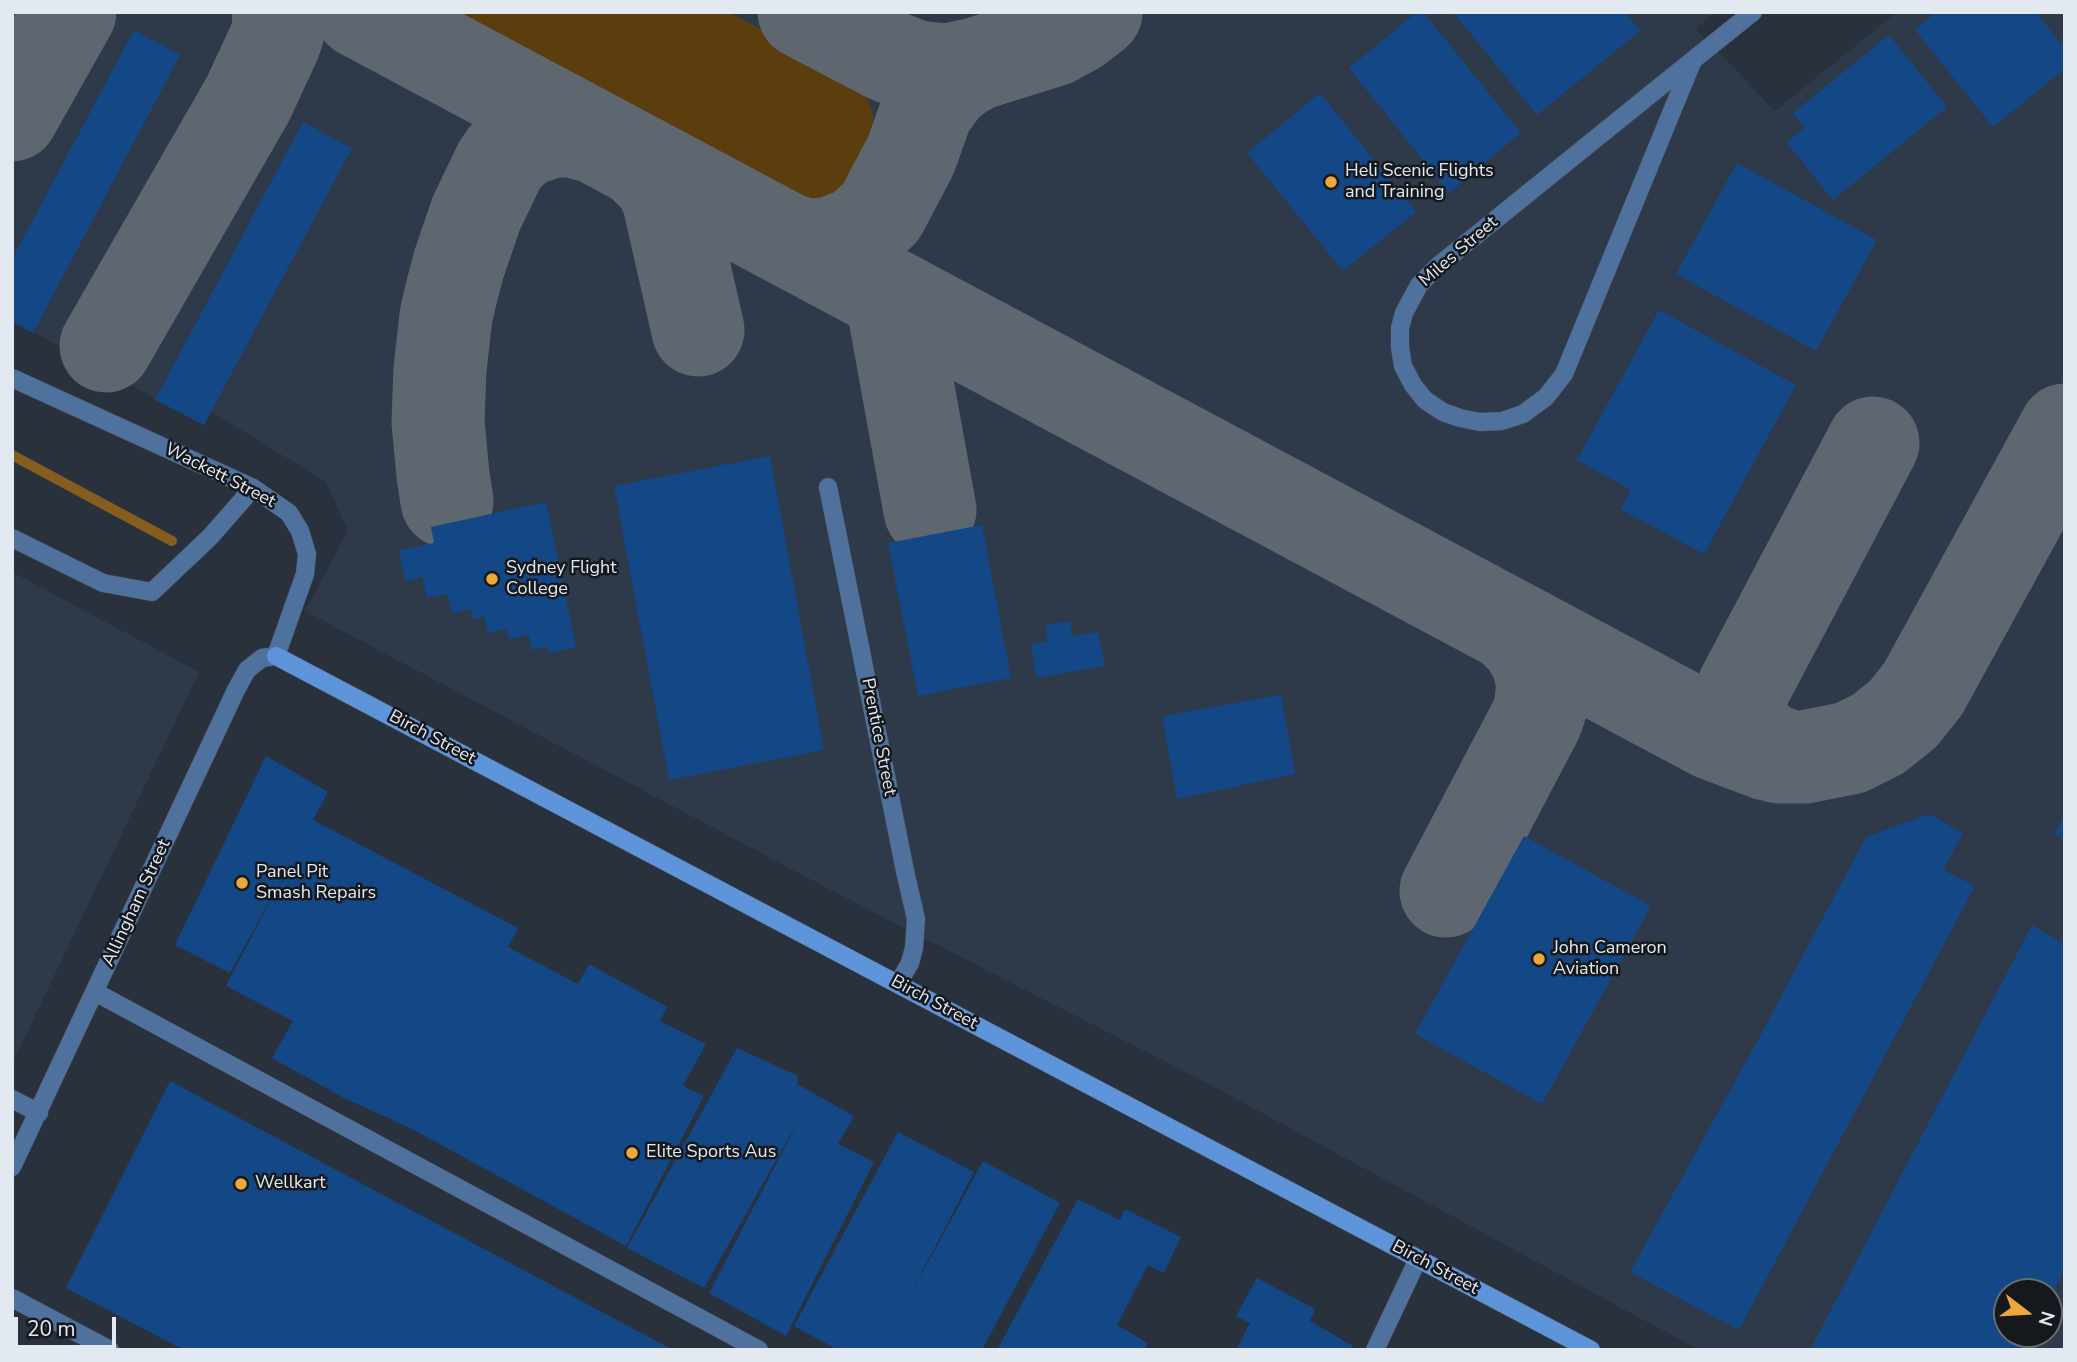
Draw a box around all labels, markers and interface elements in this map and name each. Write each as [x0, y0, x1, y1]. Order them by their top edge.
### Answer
place label: Heli Scenic Flights and Training [1345, 161, 1494, 204]
marker: Heli Scenic Flights and Training [1323, 174, 1339, 190]
street label: Miles Street [1415, 212, 1503, 292]
street label: Wackett Street [161, 439, 279, 513]
place label: Sydney Flight College [506, 558, 617, 600]
marker: Sydney Flight College [484, 571, 500, 587]
street label: Prentice Street [856, 676, 900, 798]
street label: Birch Street [385, 706, 479, 770]
street label: Allingham Street [98, 836, 176, 970]
place label: Panel Pit Smash Repairs [256, 862, 376, 904]
marker: Panel Pit Smash Repairs [234, 875, 250, 891]
place label: John Cameron Aviation [1553, 938, 1667, 981]
marker: John Cameron Aviation [1531, 951, 1547, 967]
street label: Birch Street [887, 971, 981, 1035]
place label: Elite Sports Aus [646, 1142, 776, 1164]
marker: Elite Sports Aus [624, 1145, 640, 1161]
place label: Wellkart [255, 1173, 326, 1195]
marker: Wellkart [233, 1176, 249, 1192]
street label: Birch Street [1388, 1236, 1482, 1300]
north arrow [1993, 1278, 2063, 1348]
scale bar [18, 1302, 119, 1346]
text: N [2032, 1308, 2061, 1329]
text: 20 m [27, 1315, 76, 1343]

